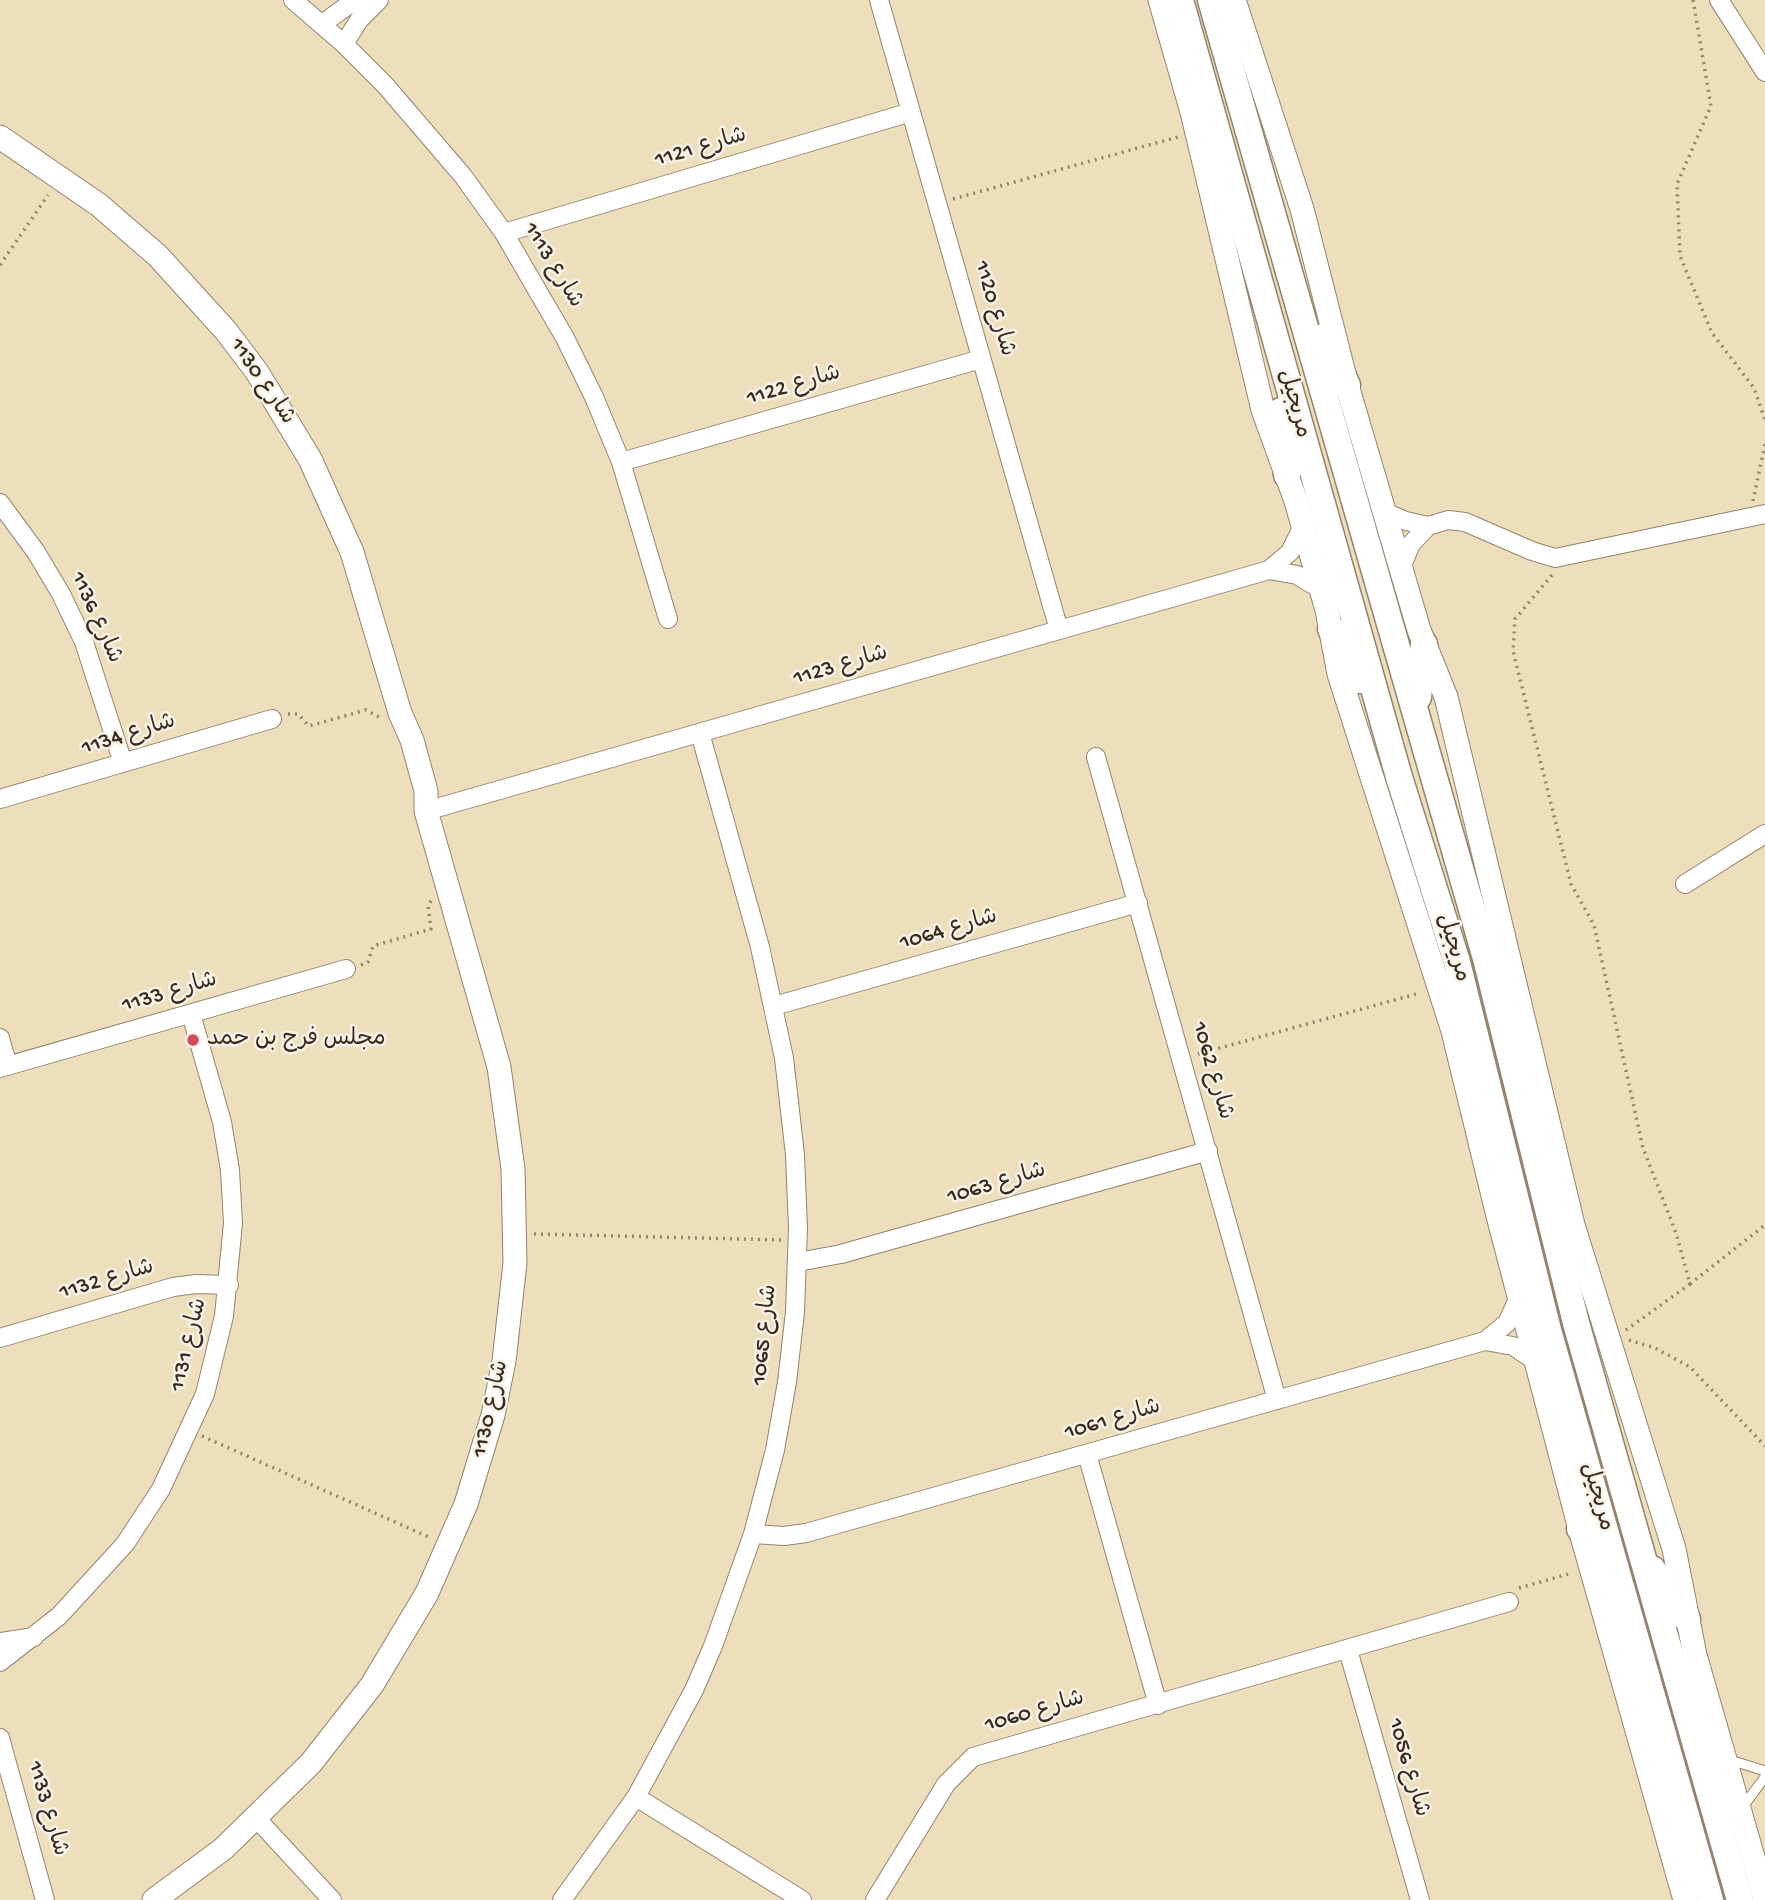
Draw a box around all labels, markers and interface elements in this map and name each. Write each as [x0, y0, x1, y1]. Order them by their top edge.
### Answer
street label: شارع 1121 [652, 123, 750, 175]
street label: شارع 1113 [516, 218, 588, 314]
street label: شارع 1120 [966, 258, 1020, 360]
street label: شارع 1130 [222, 333, 300, 431]
street label: شارع 1122 [744, 360, 844, 414]
street label: مريجيل [1271, 367, 1315, 441]
street label: شارع 1136 [63, 568, 127, 668]
street label: شارع 1123 [791, 640, 891, 694]
street label: شارع 1134 [79, 709, 179, 763]
street label: شارع 1064 [897, 904, 1001, 958]
street label: مريجيل [1429, 911, 1475, 985]
street label: شارع 1133 [119, 967, 221, 1021]
street label: شارع 1062 [1184, 1019, 1238, 1123]
place label: مجلس فرج بن حمد [207, 1026, 386, 1054]
marker: مجلس فرج بن حمد [185, 1032, 201, 1048]
street label: شارع 1063 [945, 1158, 1049, 1212]
street label: شارع 1132 [57, 1254, 157, 1308]
street label: شارع 1065 [747, 1283, 785, 1387]
street label: شارع 1131 [165, 1296, 215, 1394]
street label: شارع 1130 [467, 1358, 517, 1460]
street label: شارع 1061 [1062, 1394, 1164, 1448]
street label: مريجيل [1573, 1460, 1619, 1534]
street label: شارع 1060 [982, 1686, 1088, 1740]
street label: شارع 1056 [1380, 1715, 1434, 1821]
street label: شارع 1133 [19, 1758, 73, 1860]

